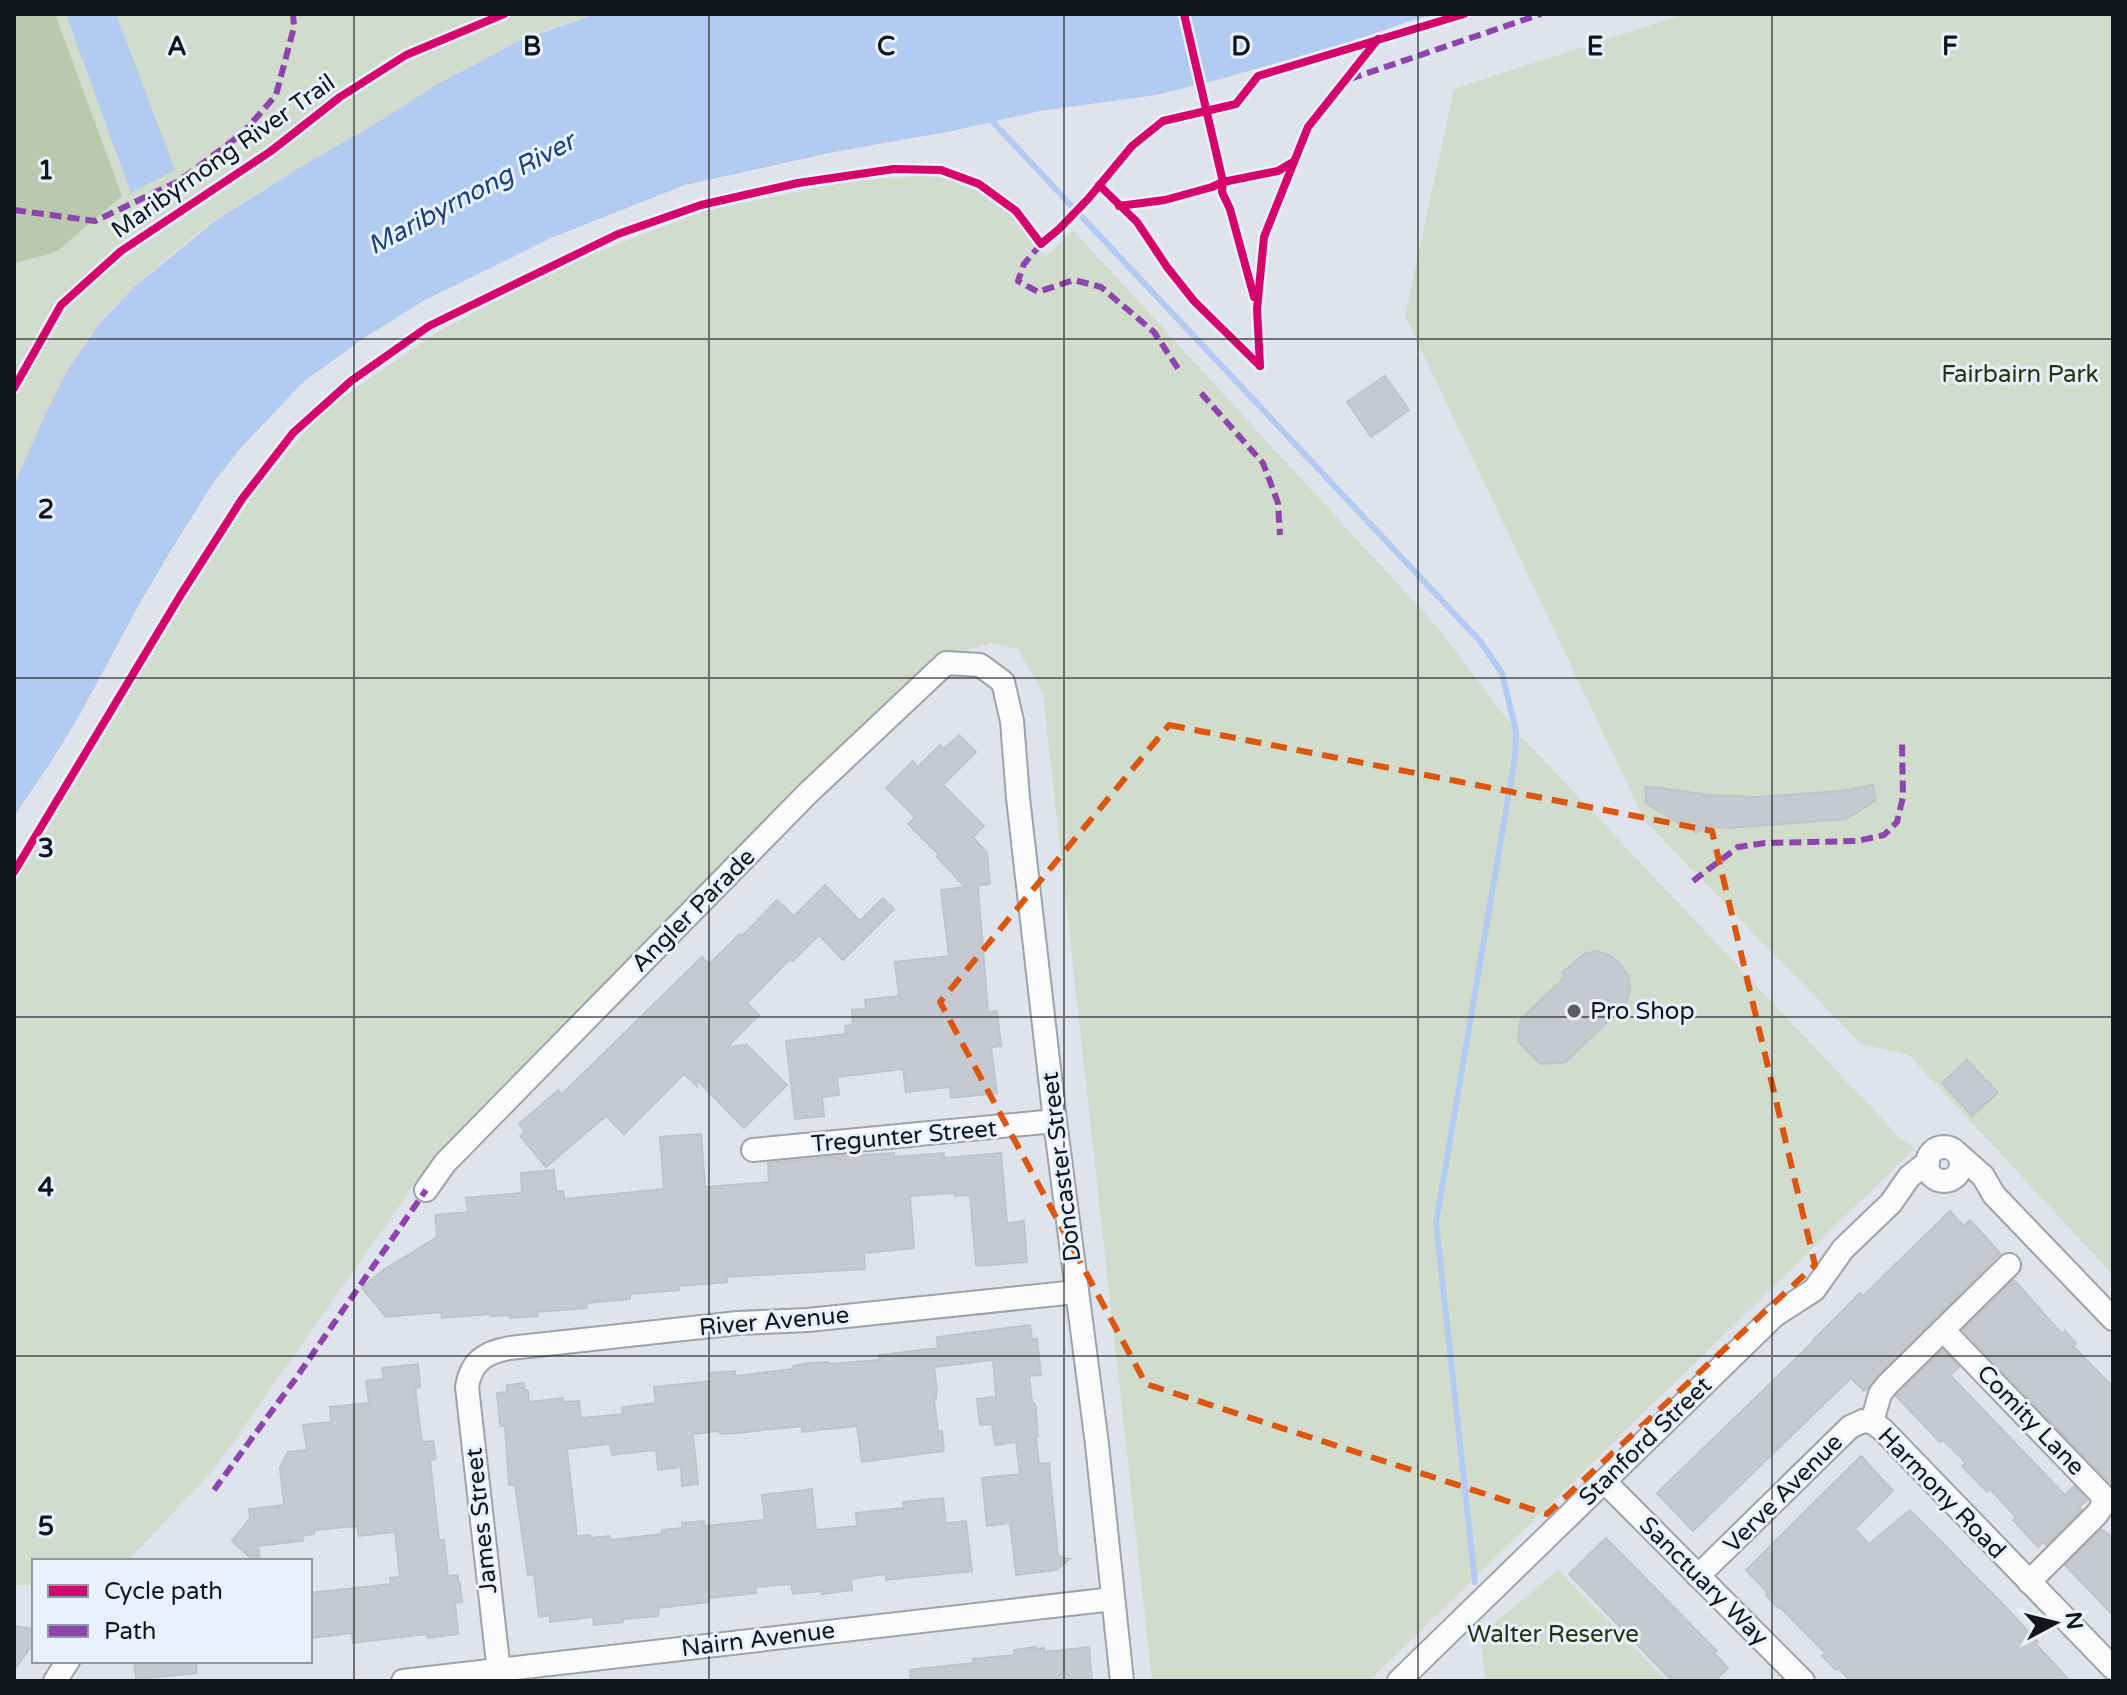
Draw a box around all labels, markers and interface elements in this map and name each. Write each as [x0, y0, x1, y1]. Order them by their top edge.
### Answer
text: A [167, 31, 187, 62]
text: B [523, 31, 541, 62]
text: C [877, 31, 895, 62]
text: D [1231, 31, 1251, 62]
text: E [1587, 31, 1603, 62]
text: F [1942, 31, 1958, 62]
street label: Maribyrnong River Trail [106, 68, 341, 245]
water label: Maribyrnong River [362, 124, 583, 261]
text: 1 [38, 155, 54, 186]
park label: Fairbairn Park [1941, 360, 2099, 389]
text: 2 [38, 494, 54, 525]
text: 3 [38, 833, 54, 864]
street label: Angler Parade [625, 842, 761, 978]
place label: Pro Shop [1590, 997, 1695, 1026]
marker: Pro Shop [1565, 1002, 1583, 1020]
street label: Doncaster Street [1035, 1070, 1088, 1264]
street label: Tregunter Street [810, 1114, 998, 1159]
text: 4 [38, 1172, 54, 1203]
street label: River Avenue [698, 1300, 850, 1343]
street label: Comity Lane [1971, 1359, 2091, 1482]
street label: Stanford Street [1573, 1371, 1718, 1512]
street label: Harmony Road [1872, 1422, 2012, 1565]
street label: Verve Avenue [1718, 1428, 1849, 1559]
street label: James Street [459, 1447, 504, 1595]
text: 5 [38, 1511, 54, 1542]
street label: Sanctuary Way [1633, 1511, 1774, 1652]
legend [32, 1559, 312, 1663]
text: Cycle path [104, 1577, 223, 1606]
north arrow [2015, 1583, 2095, 1663]
text: N [2060, 1610, 2088, 1631]
street label: Nairn Avenue [680, 1616, 837, 1663]
text: Path [104, 1617, 157, 1646]
park label: Walter Reserve [1467, 1620, 1639, 1649]

